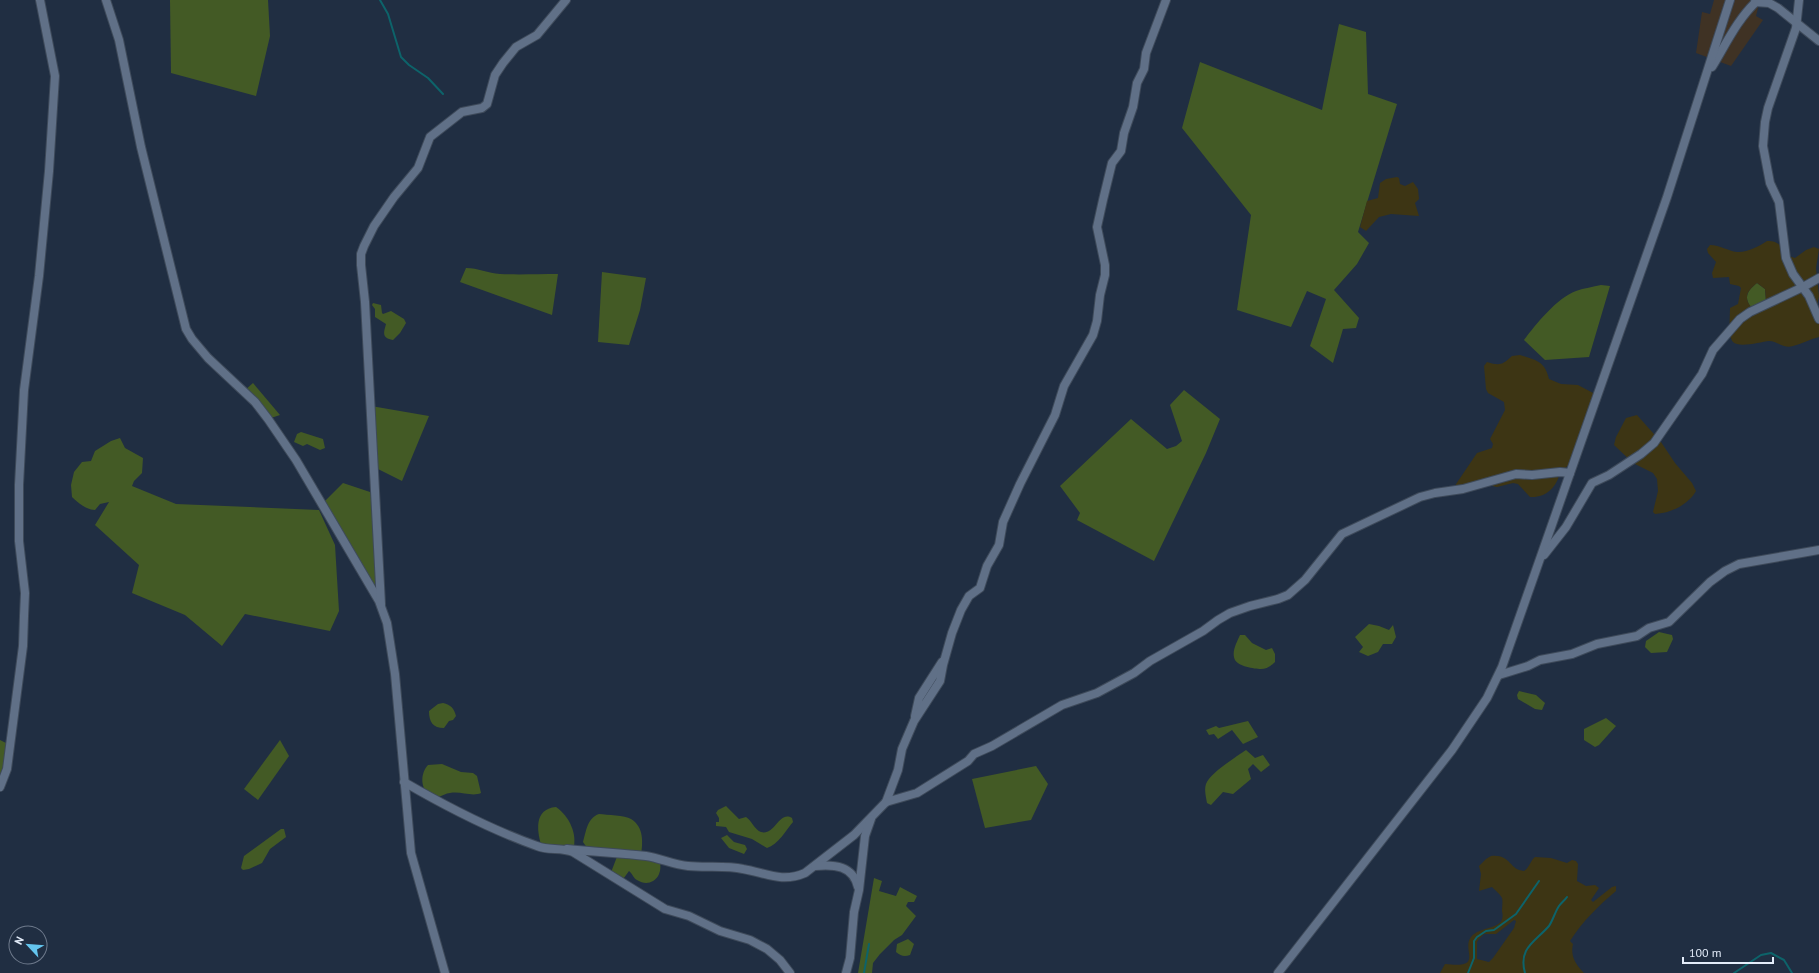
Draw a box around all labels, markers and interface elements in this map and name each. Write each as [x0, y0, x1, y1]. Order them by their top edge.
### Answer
north arrow [8, 925, 48, 965]
text: N [11, 934, 27, 947]
scale bar [1683, 939, 1773, 965]
text: 100 m [1689, 945, 1722, 960]

